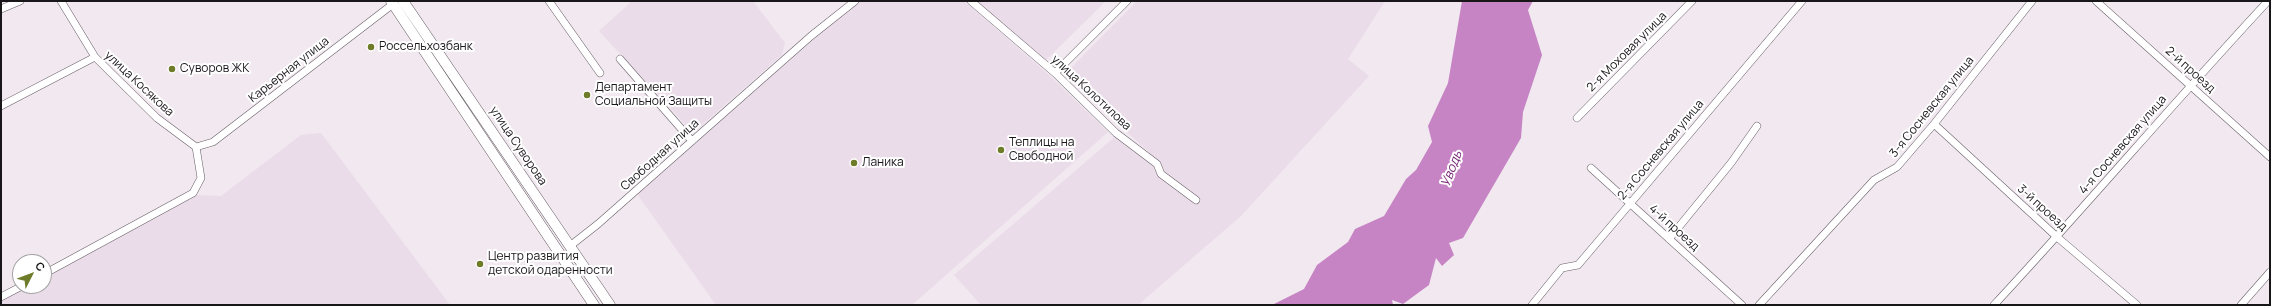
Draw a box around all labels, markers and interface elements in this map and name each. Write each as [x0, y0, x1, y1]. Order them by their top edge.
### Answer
street label: 2-я Моховая улица [1584, 9, 1670, 95]
street label: Карьерная улица [246, 34, 332, 106]
place label: Россельхозбанк [379, 40, 473, 54]
marker: Россельхозбанк [366, 42, 376, 52]
street label: 2-й проезд [2162, 44, 2218, 96]
street label: улица Косякова [101, 48, 177, 120]
street label: улица Колотилова [1048, 52, 1134, 134]
street label: 3-я Сосневская улица [1887, 54, 1977, 160]
place label: Суворов ЖК [180, 62, 249, 76]
marker: Суворов ЖК [167, 64, 177, 74]
place label: Департамент Социальной Защиты [595, 81, 712, 109]
marker: Департамент Социальной Защиты [582, 90, 592, 100]
street label: 4-я Сосневская улица [2076, 93, 2170, 197]
street label: 2-я Сосневская улица [1615, 97, 1707, 203]
street label: улица Суворова [486, 104, 550, 188]
street label: Свободная улица [618, 116, 702, 194]
place label: Теплицы на Свободной [1009, 136, 1075, 164]
marker: Теплицы на Свободной [996, 145, 1006, 155]
water label: Уводь [1438, 149, 1466, 189]
place label: Ланика [862, 156, 904, 170]
marker: Ланика [849, 158, 859, 168]
street label: 3-й проезд [2014, 182, 2070, 234]
street label: 4-й проезд [1646, 202, 1702, 254]
place label: Центр развития детской одаренности [488, 250, 613, 278]
north arrow [12, 254, 52, 294]
text: С [32, 258, 49, 274]
marker: Центр развития детской одаренности [475, 259, 485, 269]

